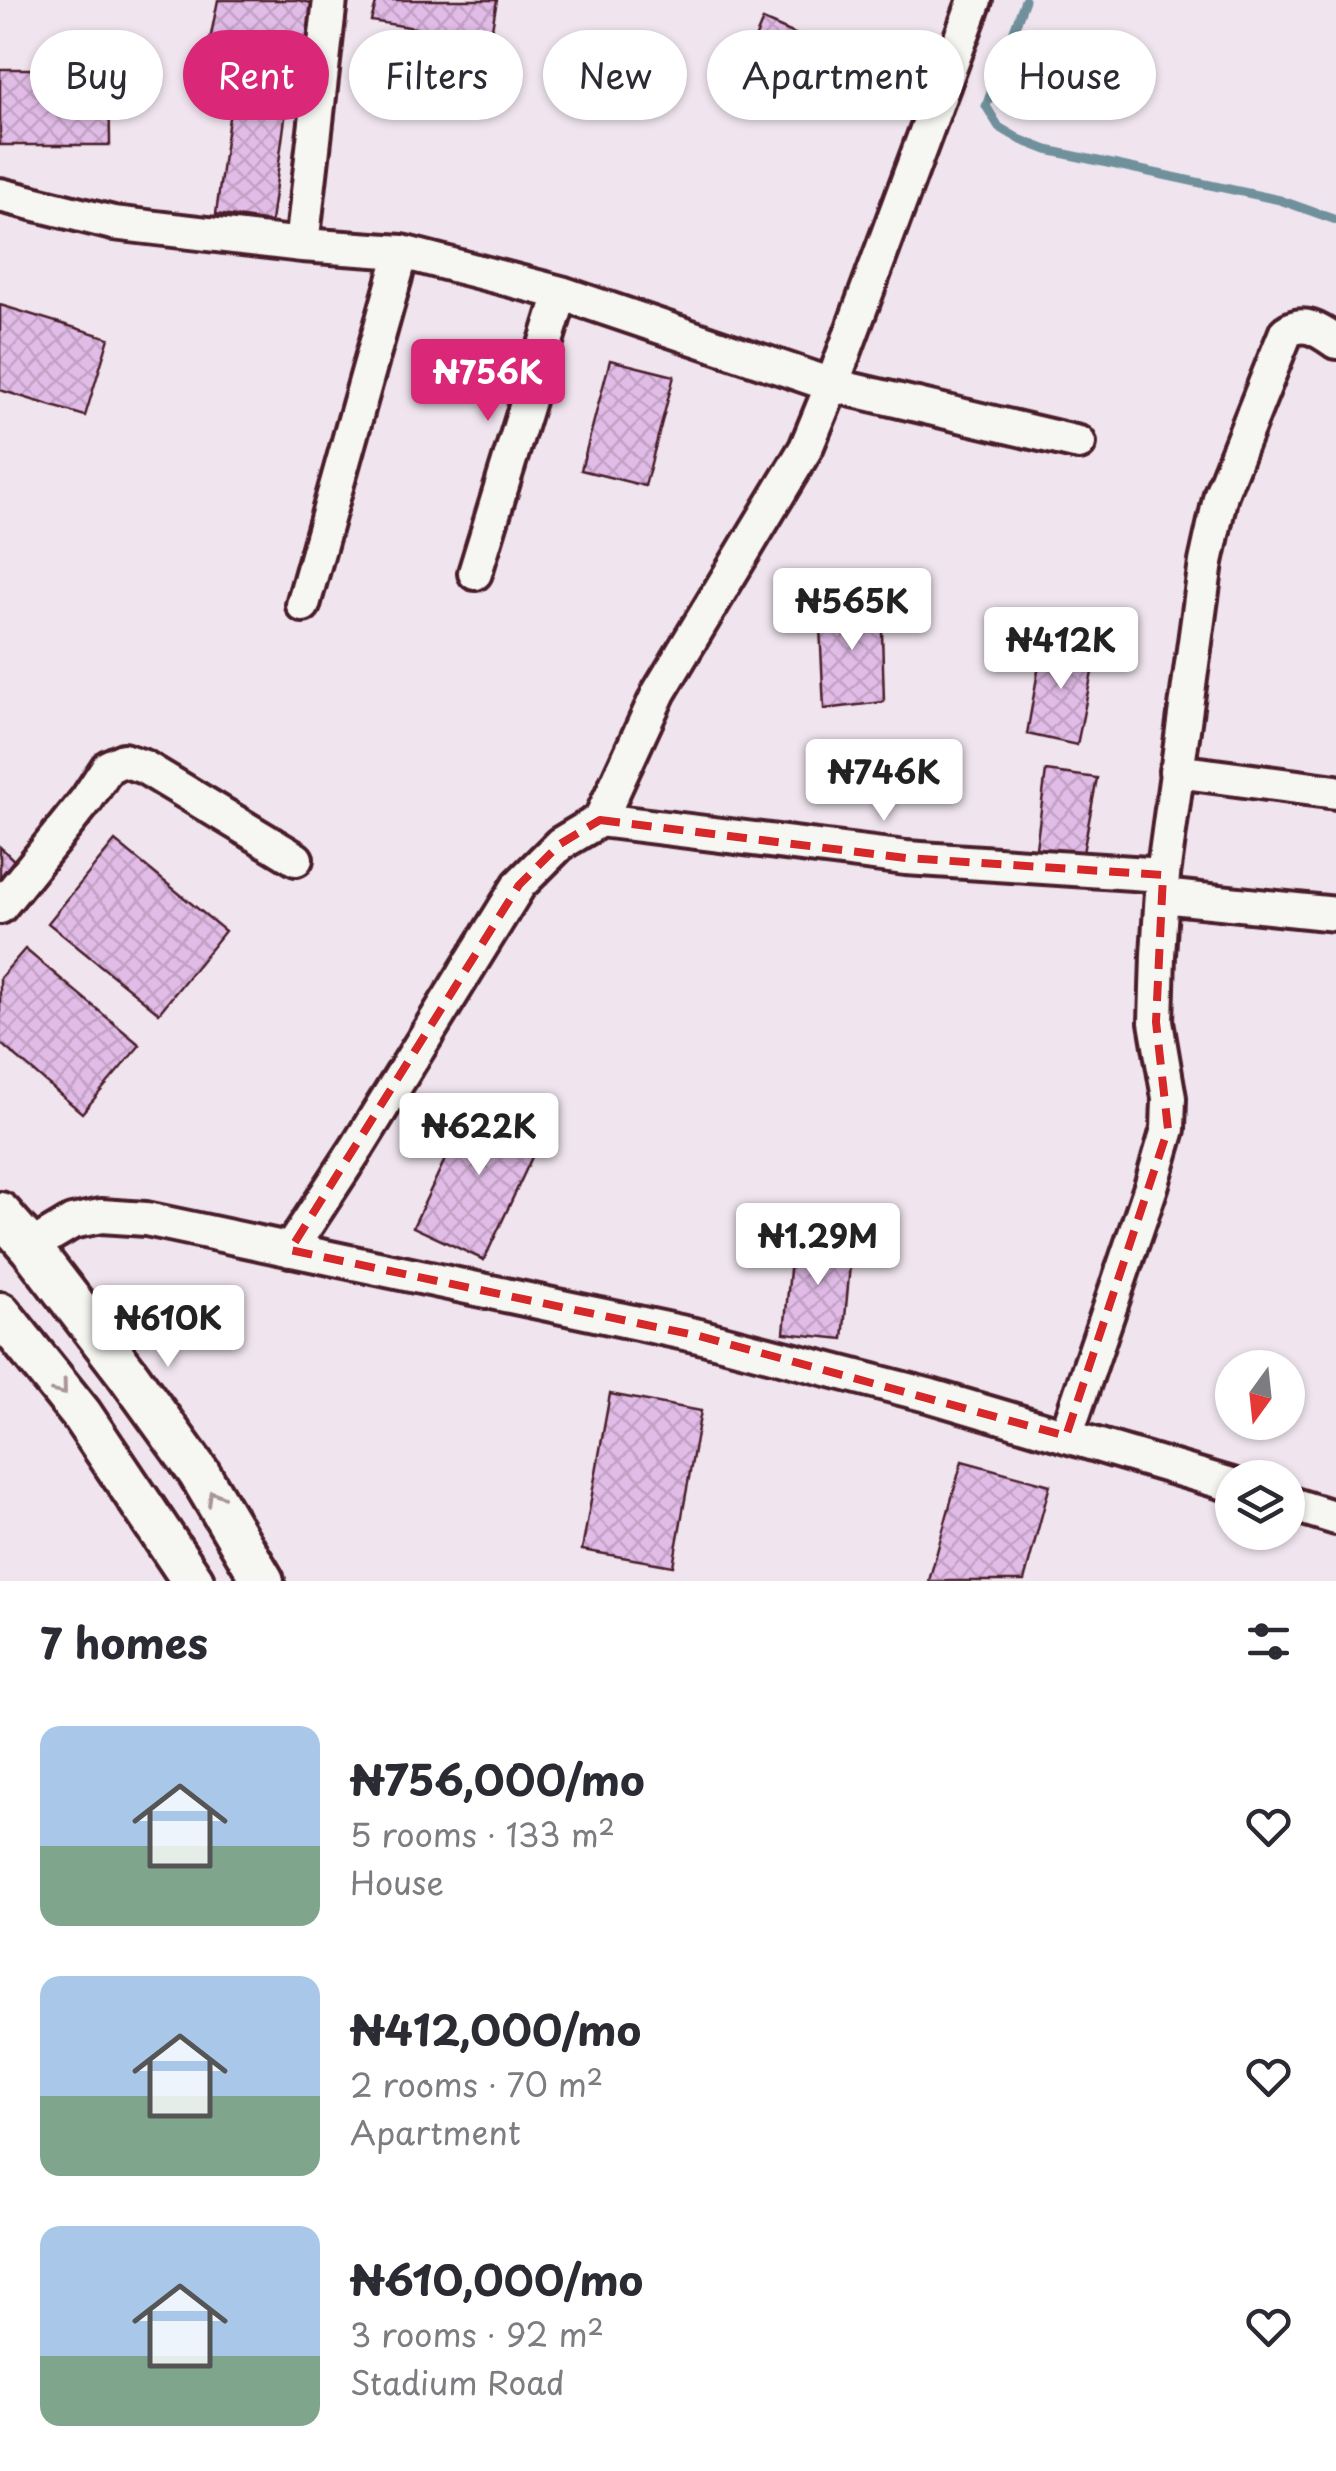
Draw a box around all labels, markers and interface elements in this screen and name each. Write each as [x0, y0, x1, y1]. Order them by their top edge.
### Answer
chip: Buy [30, 30, 163, 120]
chip: Rent [183, 30, 329, 120]
chip: Filters [349, 30, 523, 120]
chip: New [543, 30, 687, 120]
chip: Apartment [707, 30, 964, 120]
chip: House [984, 30, 1156, 120]
pin: ₦756K [418, 339, 558, 424]
text: ₦756K [433, 347, 543, 395]
pin: ₦565K [782, 568, 922, 653]
text: ₦565K [795, 576, 909, 624]
pin: ₦412K [991, 607, 1131, 692]
text: ₦412K [1006, 615, 1116, 663]
pin: ₦746K [814, 739, 954, 824]
text: ₦746K [828, 747, 940, 795]
pin: ₦622K [409, 1093, 549, 1178]
text: ₦622K [421, 1101, 537, 1149]
pin: ₦1.29M [737, 1203, 899, 1288]
text: ₦1.29M [758, 1211, 878, 1259]
pin: ₦610K [98, 1285, 238, 1370]
text: ₦610K [114, 1293, 222, 1341]
north arrow [1215, 1350, 1305, 1440]
map controls [1215, 1350, 1305, 1550]
one-way arrow [49, 1378, 67, 1396]
button: layers [1215, 1460, 1305, 1550]
one-way arrow [207, 1490, 226, 1508]
text: 7 homes [40, 1610, 208, 1673]
icon: filters [1241, 1614, 1296, 1669]
text: ₦756,000/mo [350, 1747, 645, 1810]
icon: home [120, 1766, 240, 1886]
icon: heart [1241, 1799, 1296, 1854]
text: 5 rooms · 133 m² [350, 1810, 615, 1858]
text: House [350, 1858, 444, 1906]
text: ₦412,000/mo [350, 1997, 641, 2060]
icon: home [120, 2016, 240, 2136]
icon: heart [1241, 2049, 1296, 2104]
text: 2 rooms · 70 m² [350, 2060, 603, 2108]
text: Apartment [350, 2108, 521, 2156]
text: ₦610,000/mo [350, 2247, 643, 2310]
icon: home [120, 2266, 240, 2386]
icon: heart [1241, 2299, 1296, 2354]
text: 3 rooms · 92 m² [350, 2310, 604, 2358]
text: Stadium Road [350, 2358, 565, 2406]

